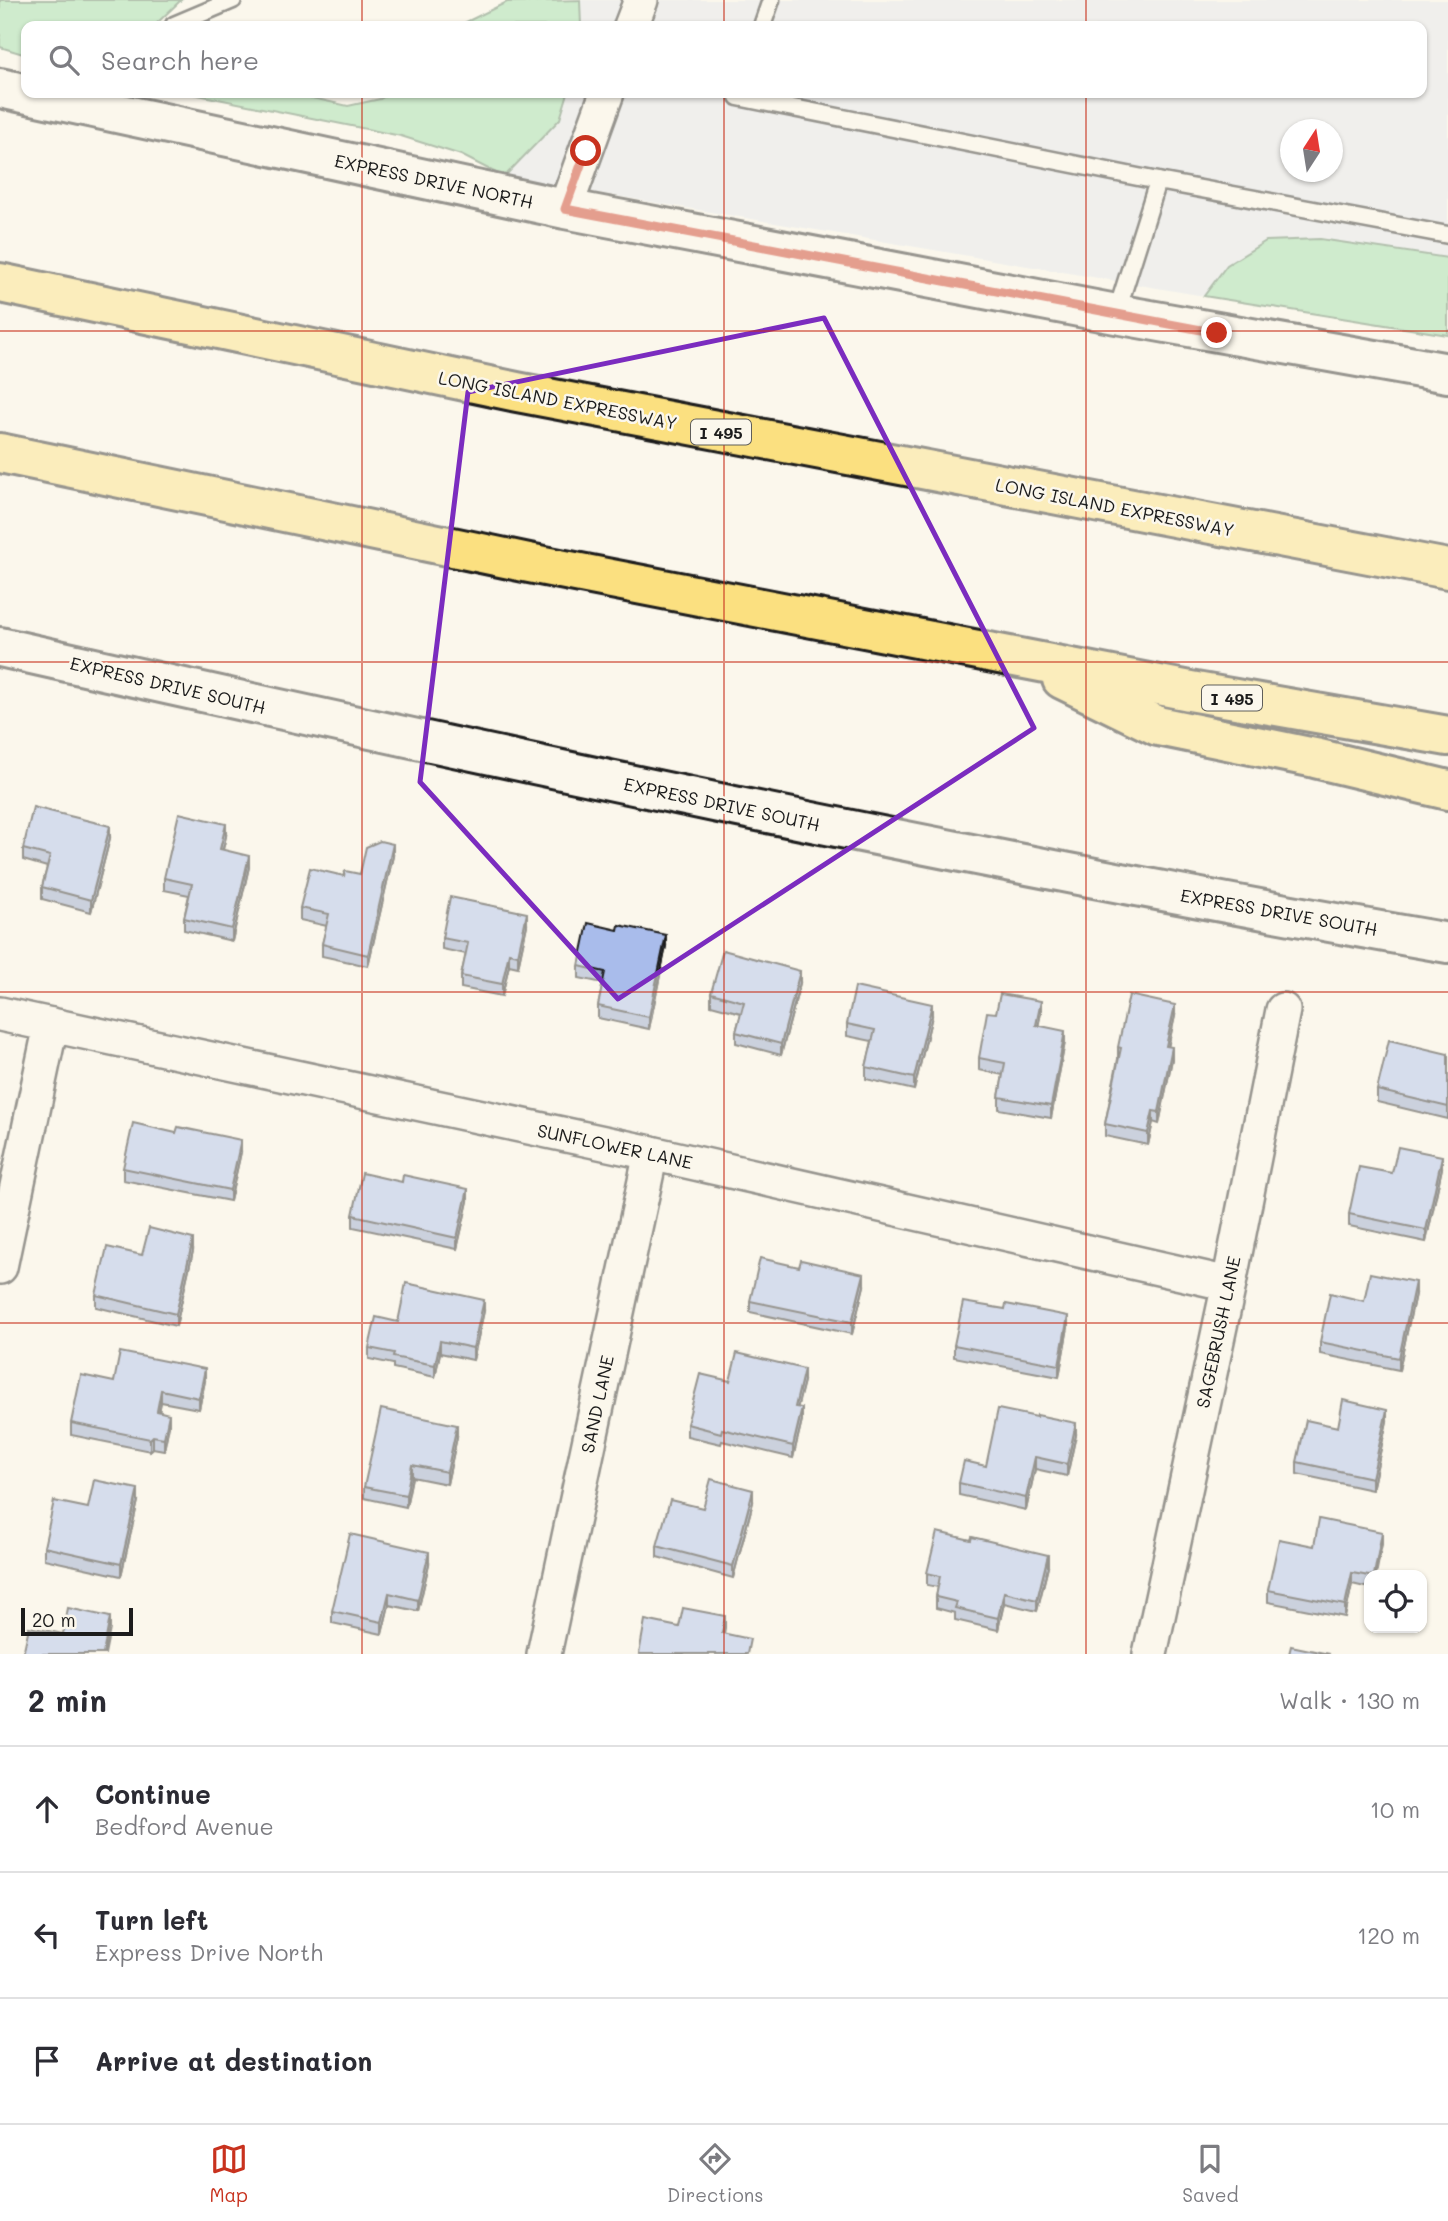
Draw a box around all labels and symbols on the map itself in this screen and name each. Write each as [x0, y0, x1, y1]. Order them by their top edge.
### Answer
north arrow [1280, 119, 1343, 182]
route start [570, 135, 601, 166]
street label: EXPRESS DRIVE NORTH [332, 148, 536, 214]
route end [1201, 317, 1232, 348]
street label: LONG ISLAND EXPRESSWAY [436, 365, 680, 435]
road number: I 495 [691, 420, 751, 444]
street label: LONG ISLAND EXPRESSWAY [993, 472, 1237, 542]
street label: EXPRESS DRIVE SOUTH [68, 651, 268, 719]
road number: I 495 [1202, 685, 1262, 710]
street label: EXPRESS DRIVE SOUTH [622, 771, 822, 837]
street label: EXPRESS DRIVE SOUTH [1179, 883, 1379, 941]
street label: SUNFLOWER LANE [535, 1118, 695, 1174]
street label: SAGEBRUSH LANE [1190, 1254, 1246, 1410]
street label: SAND LANE [575, 1353, 619, 1455]
scale bar [21, 1605, 133, 1637]

